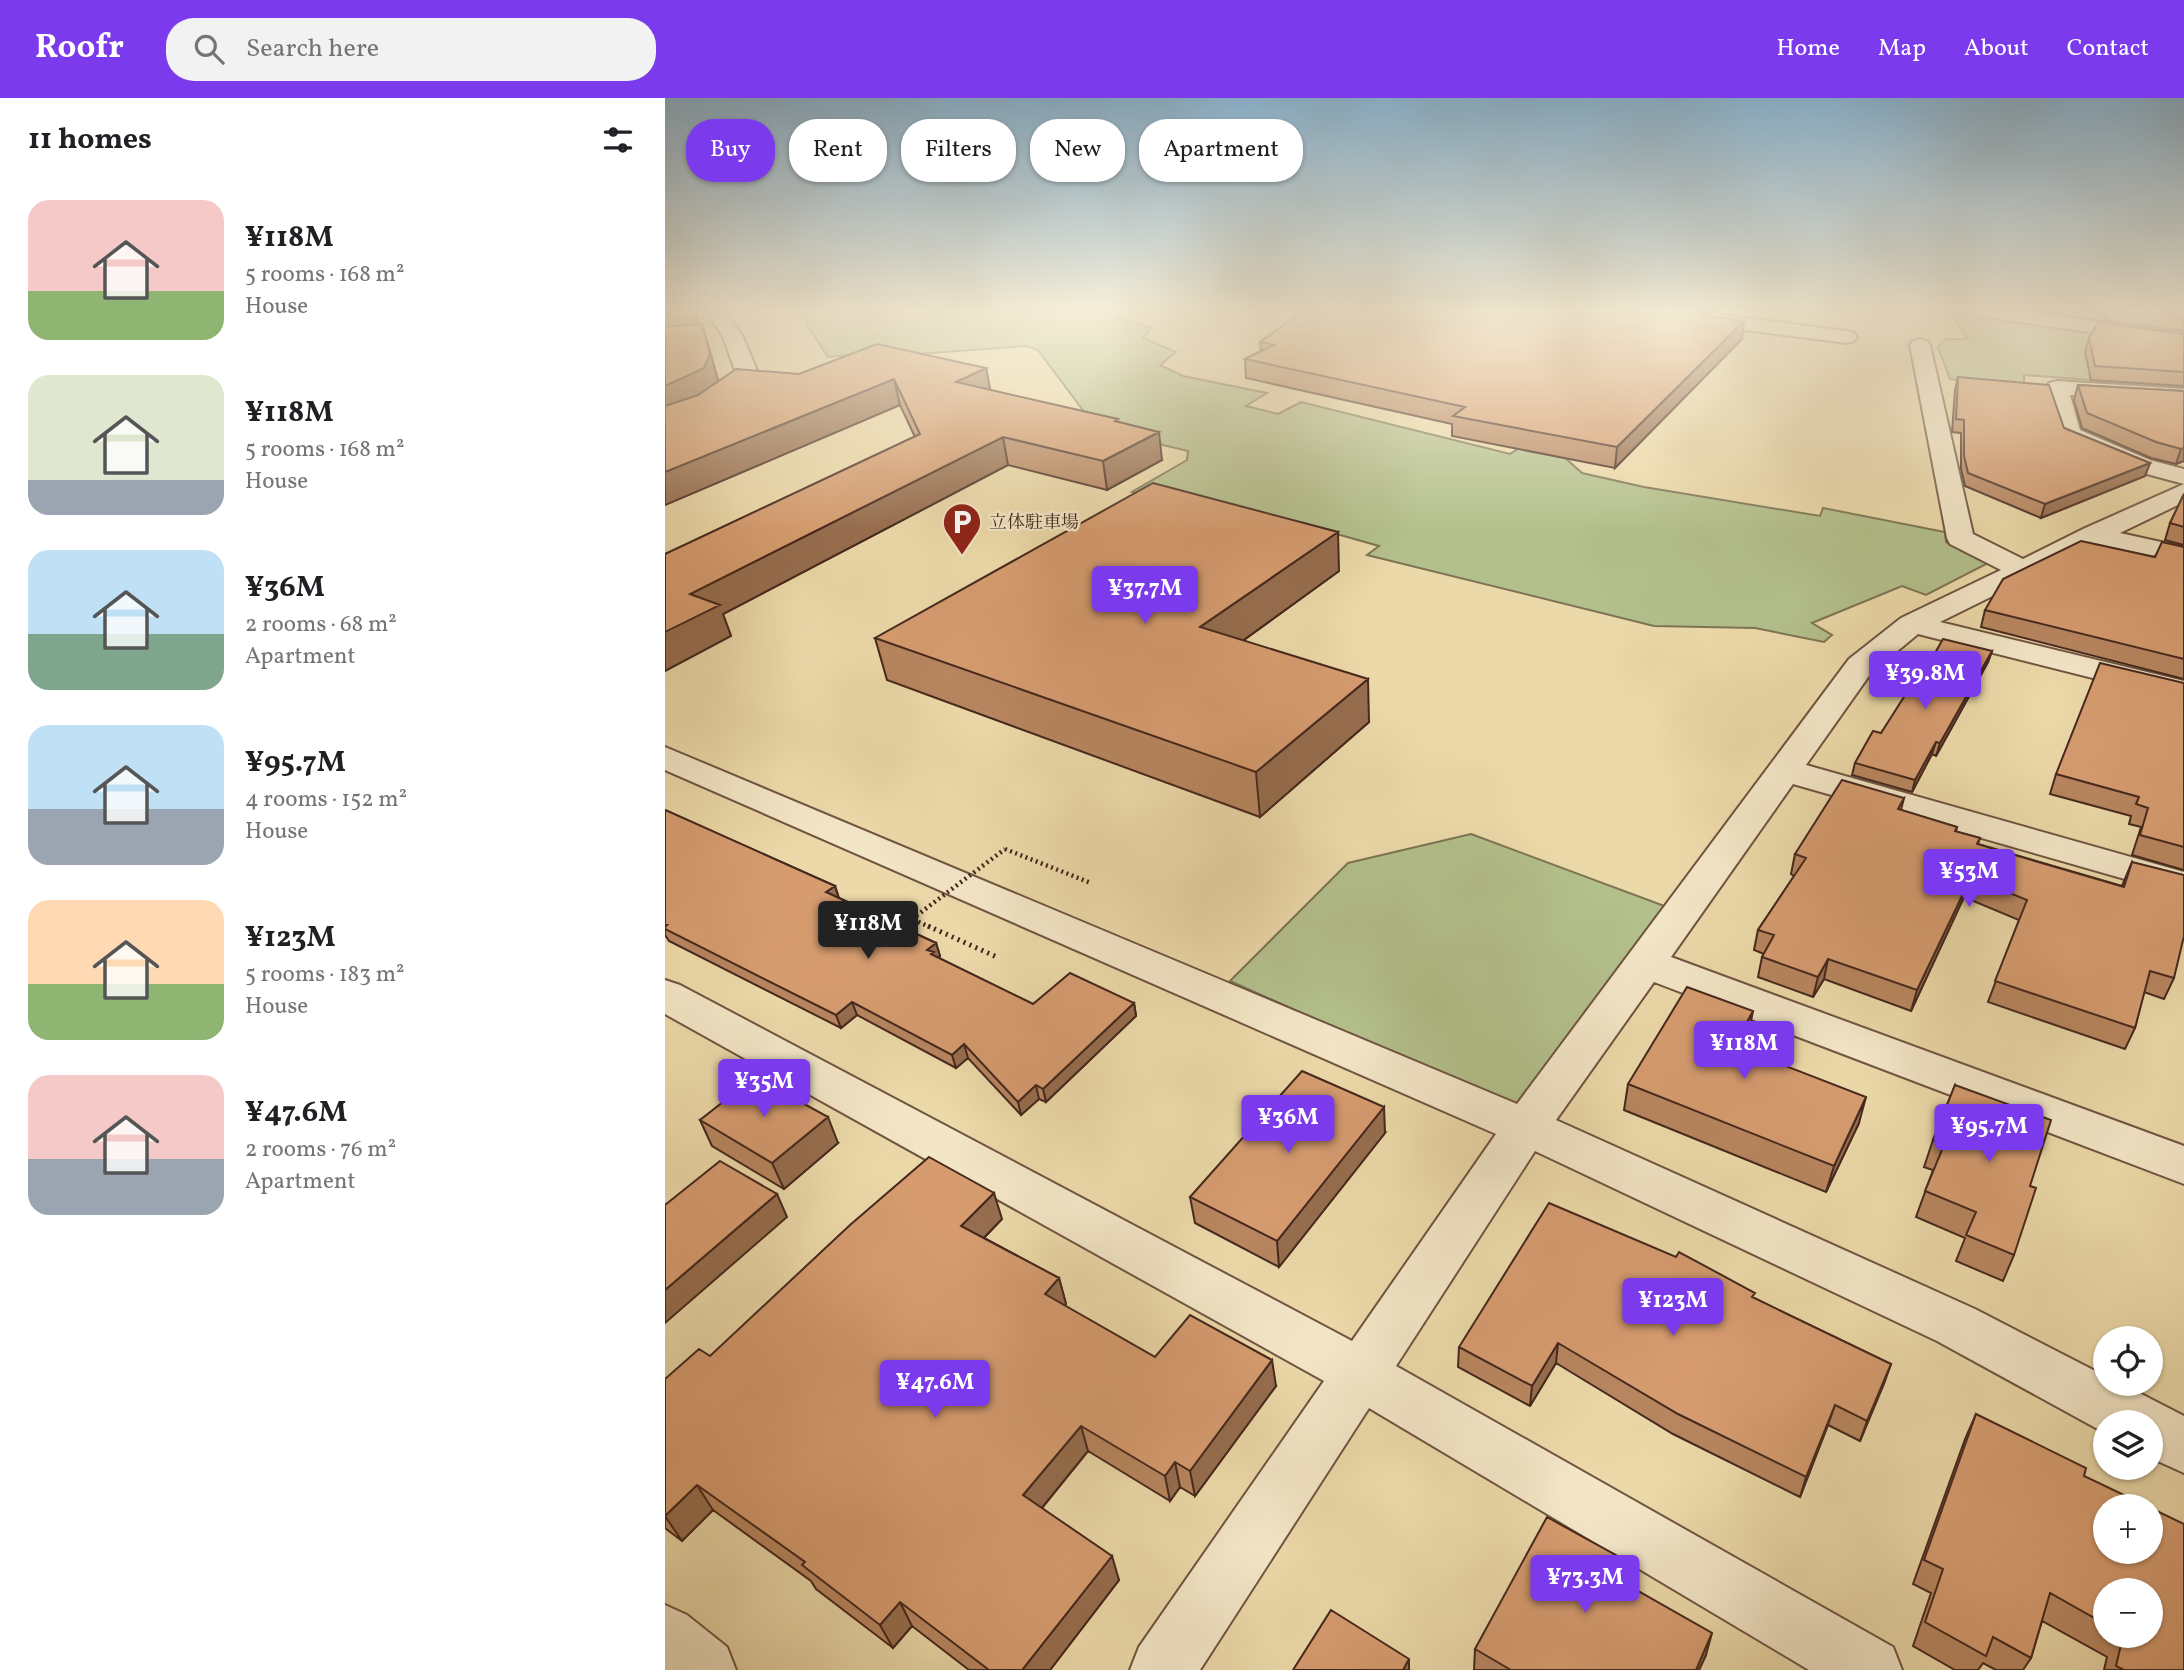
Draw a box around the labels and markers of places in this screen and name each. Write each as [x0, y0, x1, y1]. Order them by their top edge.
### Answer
parking icon: 立体駐車場 [941, 501, 983, 556]
place label: 立体駐車場 [989, 511, 1079, 536]
pin: ¥37.7M [1088, 566, 1202, 626]
pin: ¥39.8M [1868, 652, 1982, 711]
pin: ¥53M [1928, 850, 2010, 909]
pin: ¥118M [819, 902, 917, 961]
pin: ¥118M [1695, 1021, 1793, 1081]
pin: ¥35M [723, 1060, 805, 1119]
pin: ¥36M [1247, 1096, 1329, 1155]
pin: ¥95.7M [1932, 1104, 2046, 1164]
pin: ¥123M [1624, 1278, 1722, 1338]
pin: ¥47.6M [878, 1360, 992, 1420]
pin: ¥73.3M [1528, 1556, 1642, 1615]

